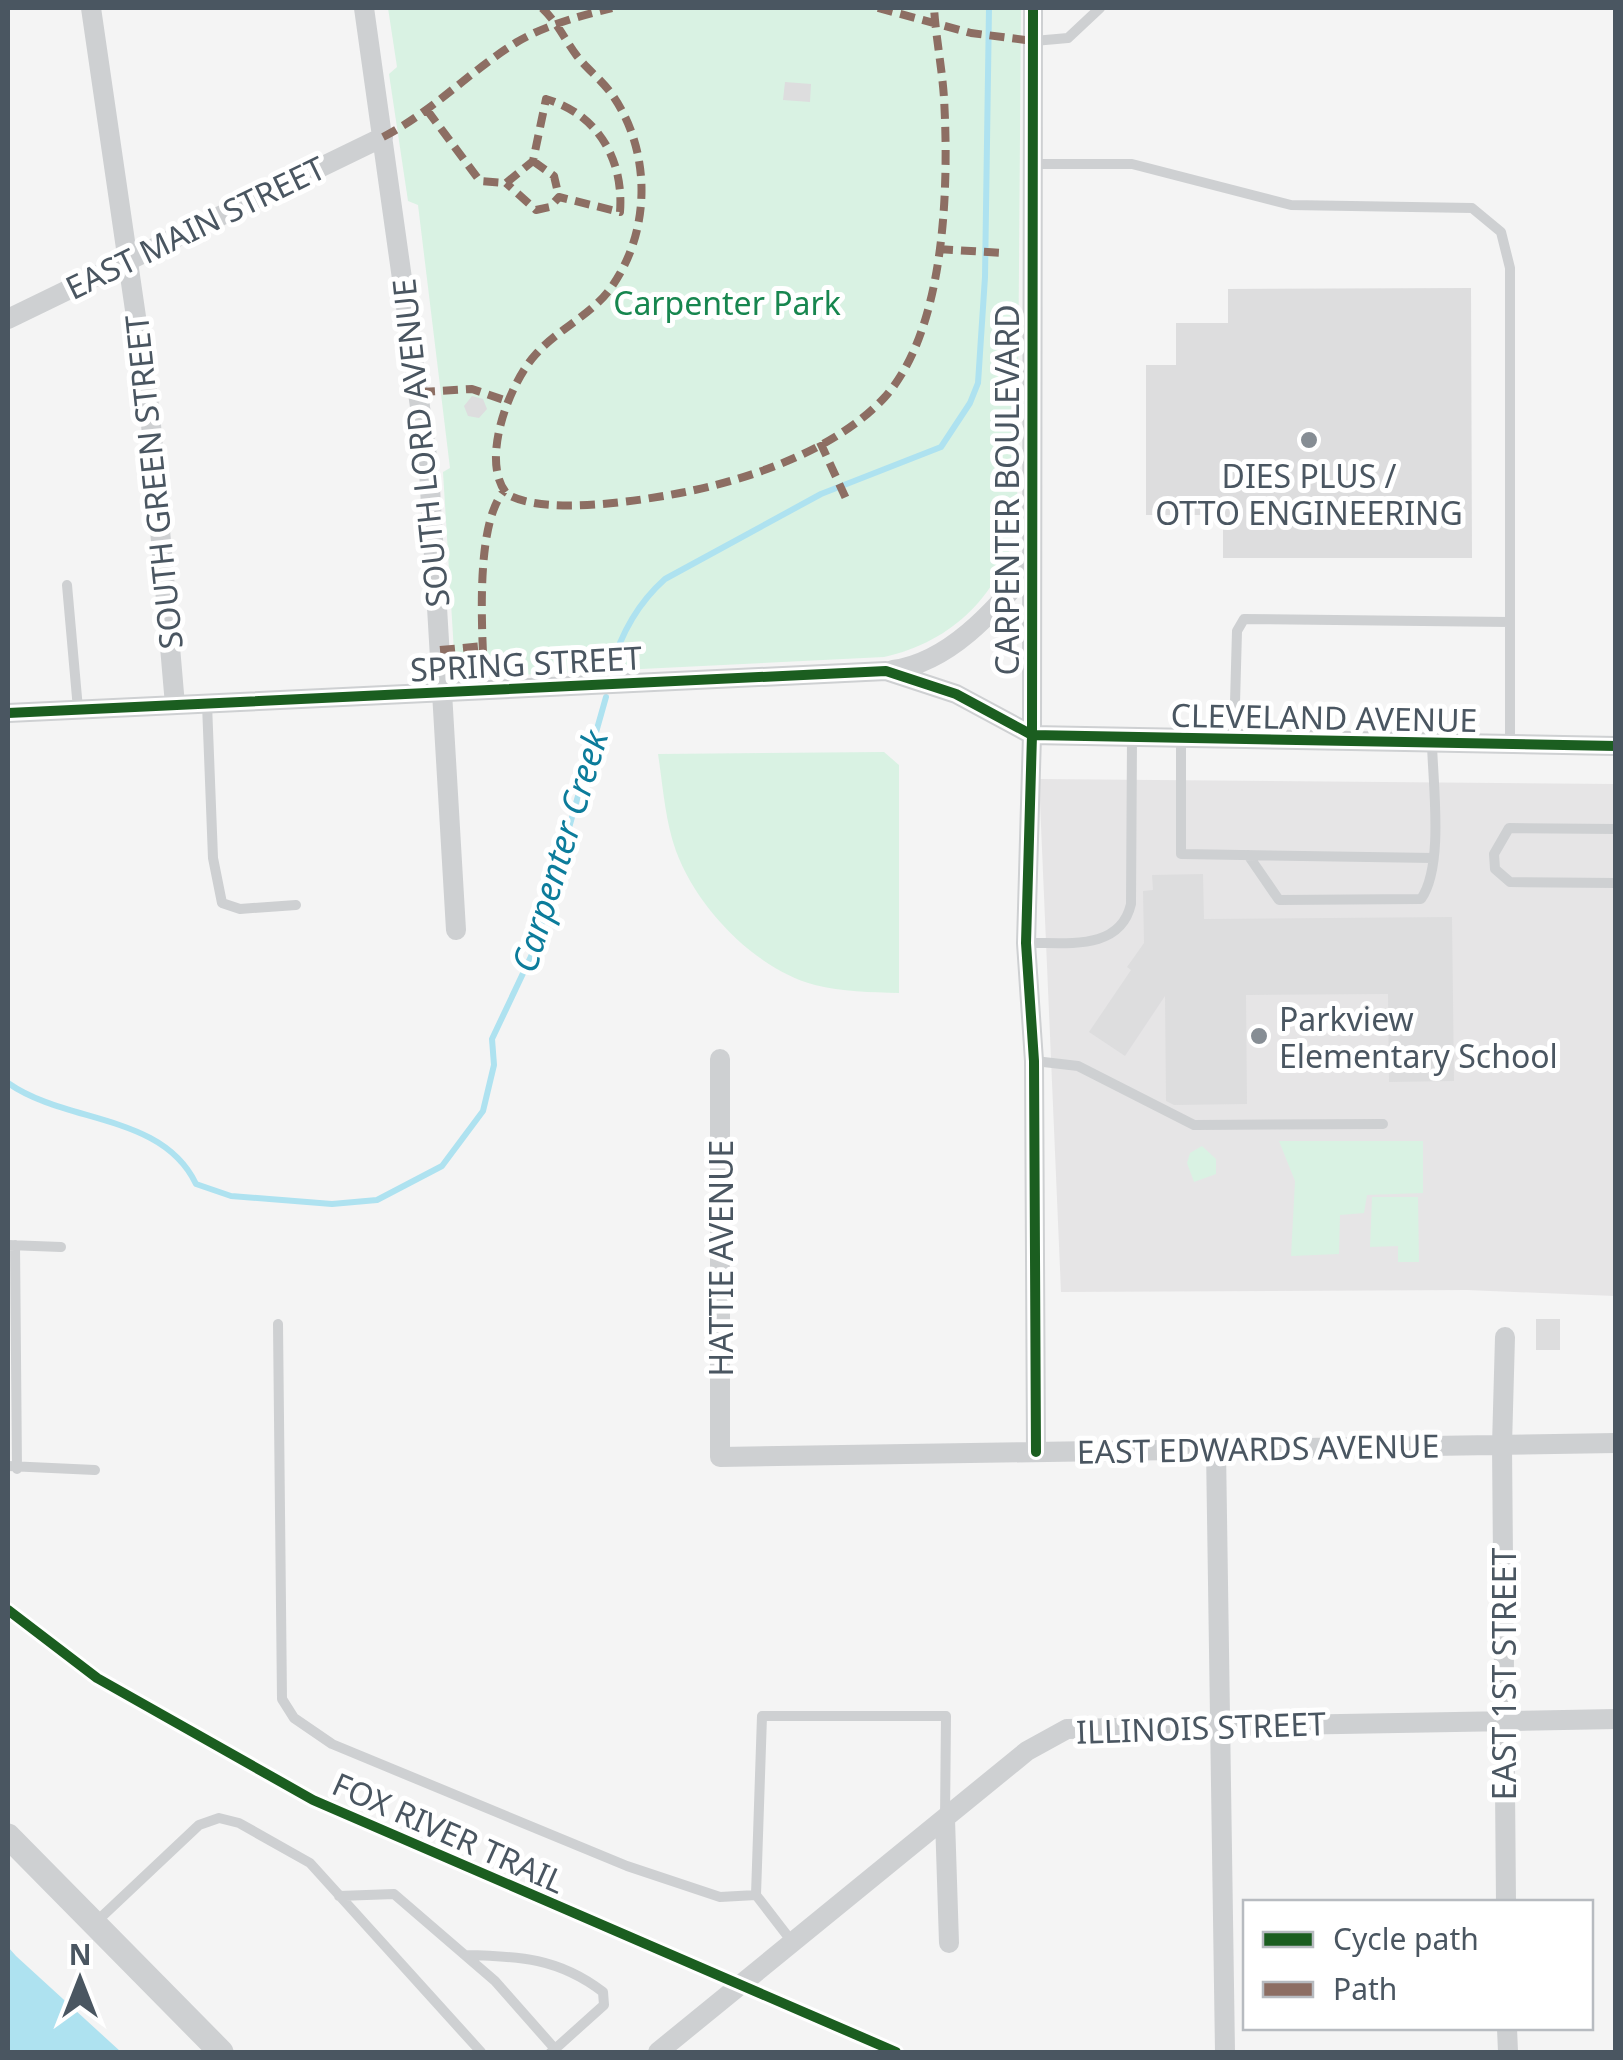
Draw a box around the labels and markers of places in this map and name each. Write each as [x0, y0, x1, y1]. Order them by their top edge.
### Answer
marker: DIES PLUS / OTTO ENGINEERING [1298, 429, 1320, 451]
place label: DIES PLUS / OTTO ENGINEERING [1155, 454, 1463, 534]
place label: Parkview Elementary School [1279, 997, 1558, 1077]
marker: Parkview Elementary School [1248, 1025, 1270, 1047]

